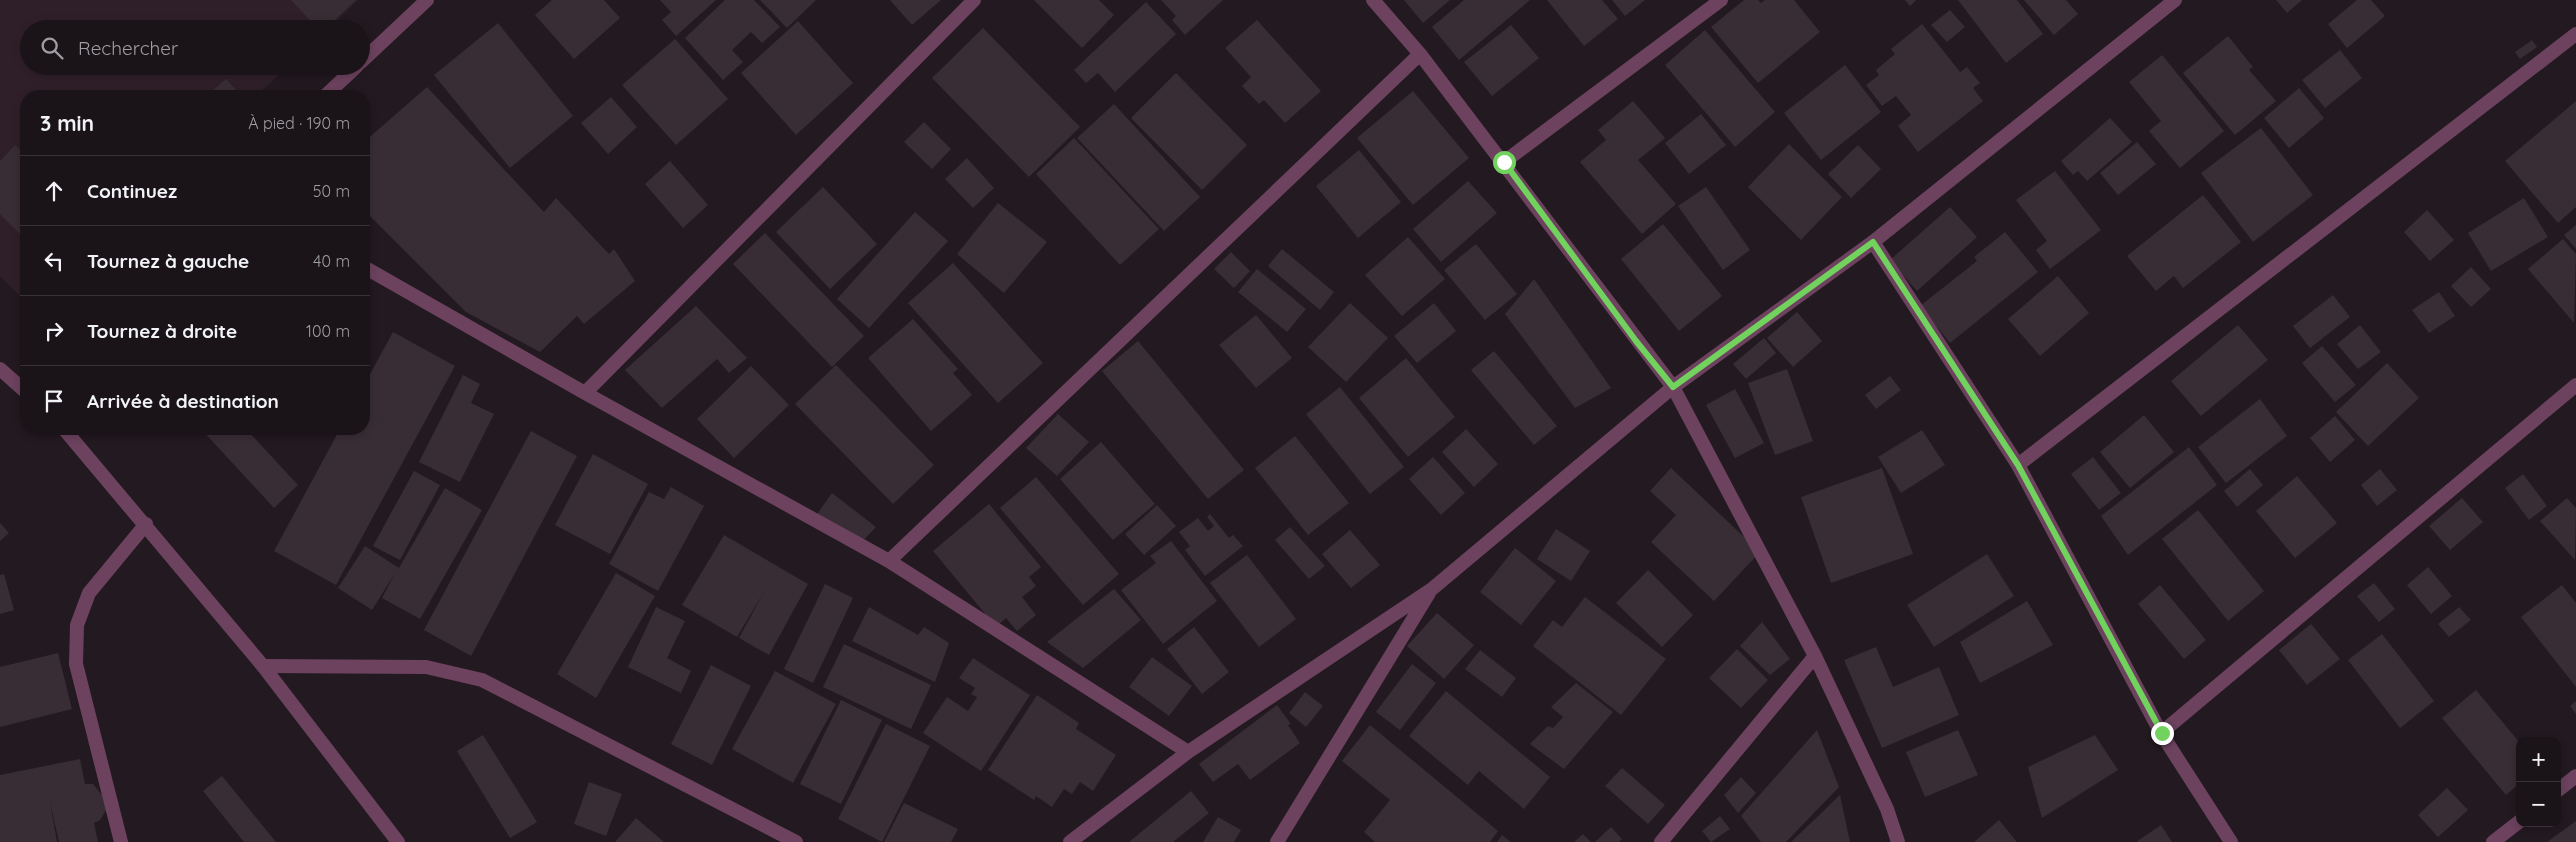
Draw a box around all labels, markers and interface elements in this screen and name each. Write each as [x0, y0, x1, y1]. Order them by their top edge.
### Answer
search box [20, 20, 370, 75]
icon: search [38, 34, 66, 62]
text: Rechercher [78, 36, 178, 60]
text: 3 min [40, 110, 94, 136]
text: À pied · 190 m [248, 113, 350, 133]
route start [1493, 151, 1516, 174]
icon: ahead [40, 177, 68, 205]
text: Continuez [87, 179, 177, 203]
text: 50 m [313, 181, 350, 201]
icon: left [40, 247, 68, 275]
text: Tournez à gauche [87, 249, 249, 273]
text: 40 m [313, 251, 350, 271]
icon: right [40, 317, 68, 345]
text: Tournez à droite [87, 319, 237, 343]
text: 100 m [306, 321, 350, 341]
icon: arrive [40, 387, 68, 415]
text: Arrivée à destination [87, 389, 279, 413]
route end [2151, 722, 2174, 745]
map controls [2516, 737, 2561, 827]
button: + [2516, 737, 2561, 782]
button: − [2516, 782, 2561, 827]

